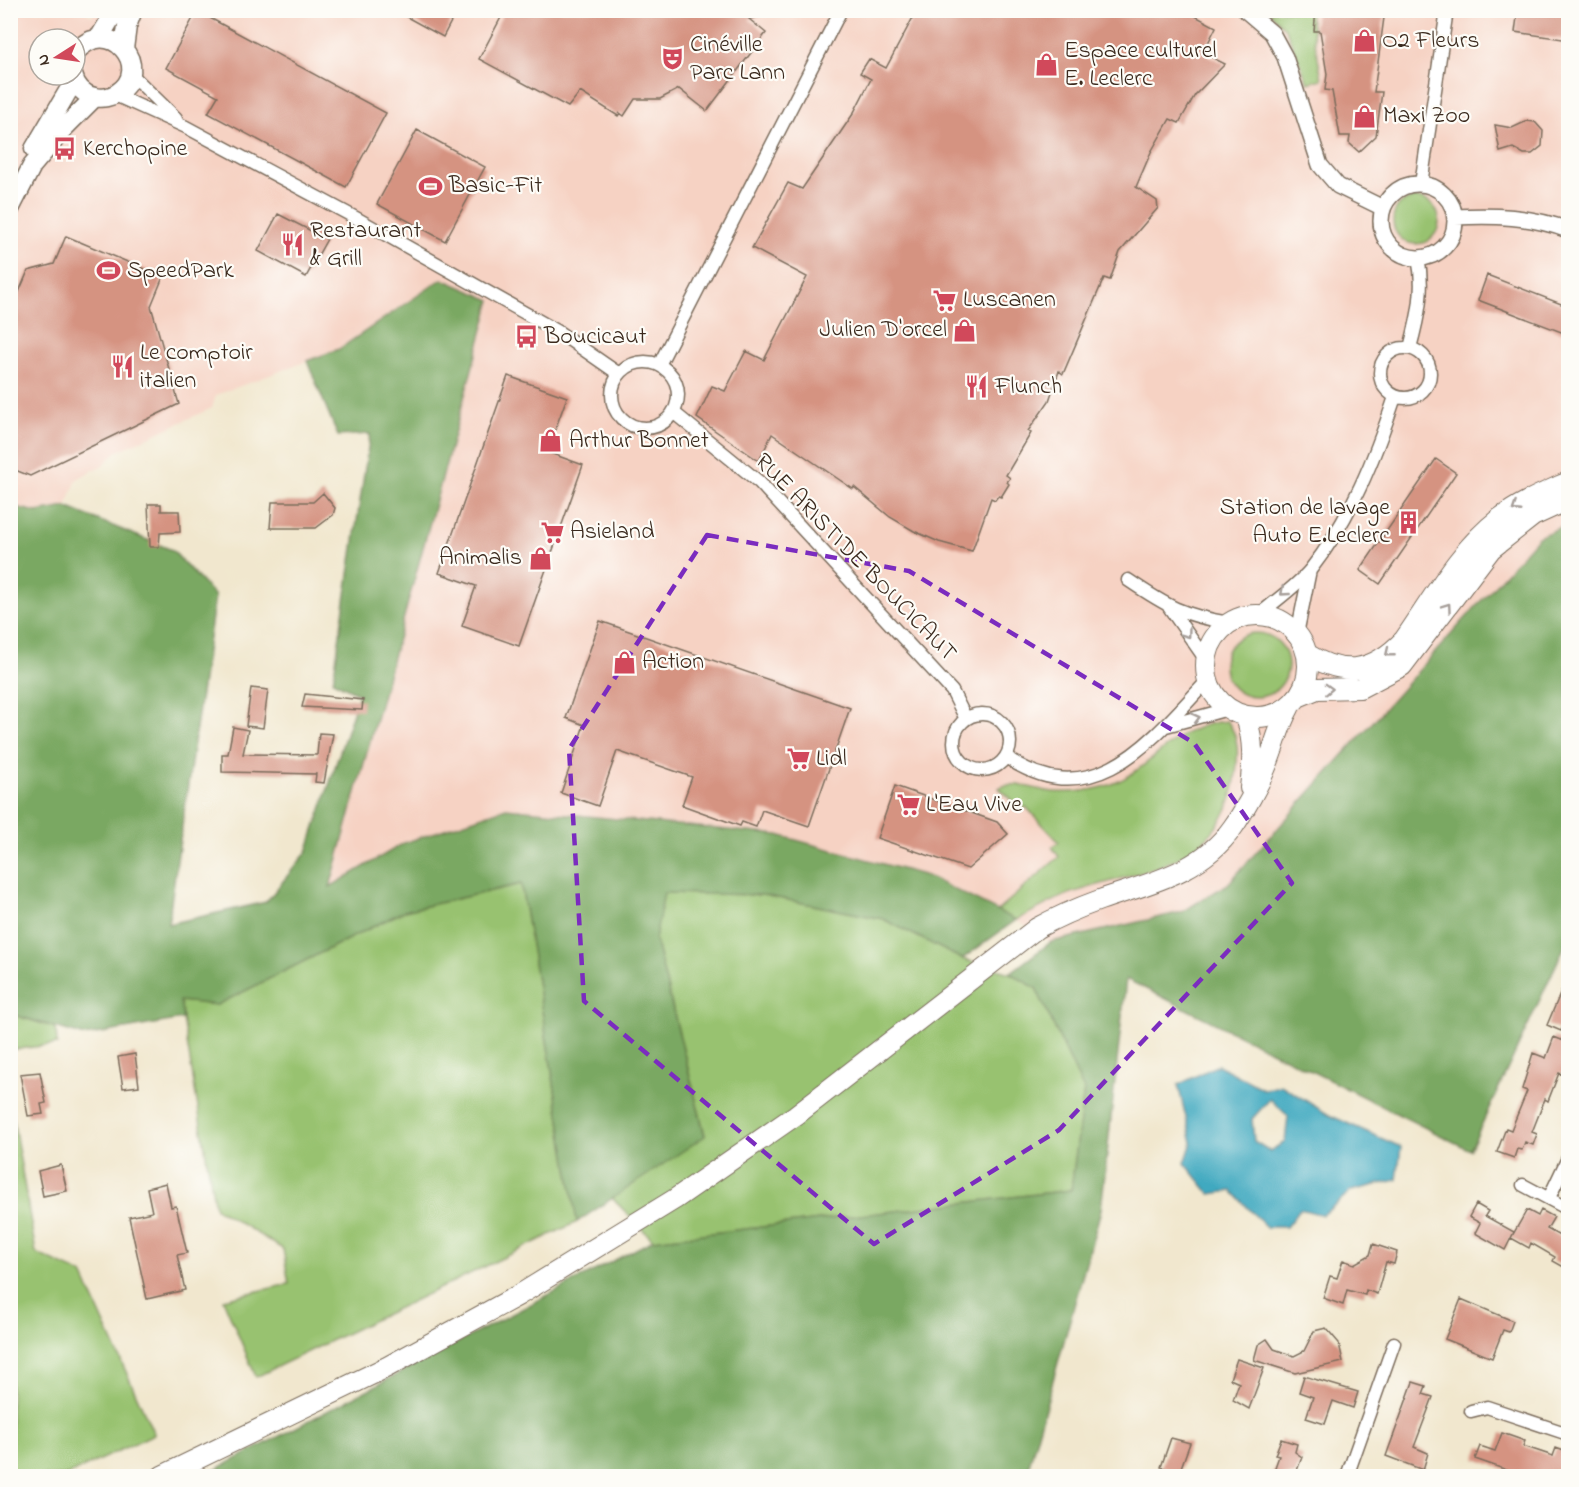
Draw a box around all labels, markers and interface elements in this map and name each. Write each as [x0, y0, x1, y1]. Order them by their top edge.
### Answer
place label: O2 Fleurs [1382, 24, 1479, 59]
north arrow [27, 27, 87, 87]
place label: Cinéville Parc Lann [690, 28, 785, 91]
shop icon: O2 Fleurs [1351, 28, 1377, 54]
place label: Espace culturel E. Leclerc [1064, 34, 1216, 97]
theatre icon: Cinéville Parc Lann [659, 46, 685, 72]
text: N [31, 52, 57, 67]
shop icon: Espace culturel E. Leclerc [1033, 52, 1059, 78]
place label: Maxi Zoo [1383, 99, 1470, 134]
shop icon: Maxi Zoo [1352, 103, 1378, 129]
place label: Kerchopine [83, 132, 188, 167]
bus stop icon: Kerchopine [52, 136, 78, 162]
place label: Basic-Fit [448, 169, 542, 204]
sports icon: Basic-Fit [418, 173, 444, 199]
place label: Restaurant & Grill [310, 214, 421, 277]
restaurant icon: Restaurant & Grill [279, 232, 305, 258]
place label: SpeedPark [127, 254, 234, 289]
sports icon: SpeedPark [96, 258, 122, 284]
place label: Luscanen [963, 283, 1056, 318]
supermarket icon: Luscanen [932, 287, 958, 313]
place label: Julien D'orcel [819, 313, 947, 348]
shop icon: Julien D'orcel [952, 317, 978, 343]
place label: Boucicaut [543, 320, 647, 355]
bus stop icon: Boucicaut [513, 324, 539, 350]
place label: Le comptoir italien [140, 336, 253, 399]
restaurant icon: Le comptoir italien [109, 354, 135, 380]
place label: Flunch [994, 370, 1062, 405]
restaurant icon: Flunch [964, 374, 990, 400]
place label: Arthur Bonnet [569, 424, 709, 459]
shop icon: Arthur Bonnet [538, 428, 564, 454]
street label: RUE ARISTIDE BOUCICAUT [746, 446, 964, 670]
place label: Station de lavage Auto E.Leclerc [1220, 491, 1390, 554]
one-way arrow [1512, 500, 1522, 512]
building icon: Station de lavage Auto E.Leclerc [1395, 509, 1421, 535]
place label: Asieland [570, 515, 655, 550]
supermarket icon: Asieland [539, 519, 565, 545]
place label: Animalis [439, 541, 522, 576]
shop icon: Animalis [527, 545, 553, 571]
one-way arrow [1281, 585, 1291, 596]
one-way arrow [1440, 603, 1451, 614]
one-way arrow [1180, 628, 1191, 639]
place label: Action [642, 645, 704, 680]
one-way arrow [1385, 646, 1396, 657]
shop icon: Action [611, 649, 637, 675]
one-way arrow [1325, 682, 1334, 695]
one-way arrow [1191, 713, 1201, 725]
place label: Lidl [816, 742, 847, 777]
supermarket icon: Lidl [785, 746, 811, 772]
place label: L'Eau Vive [926, 788, 1022, 823]
supermarket icon: L'Eau Vive [895, 792, 921, 818]

